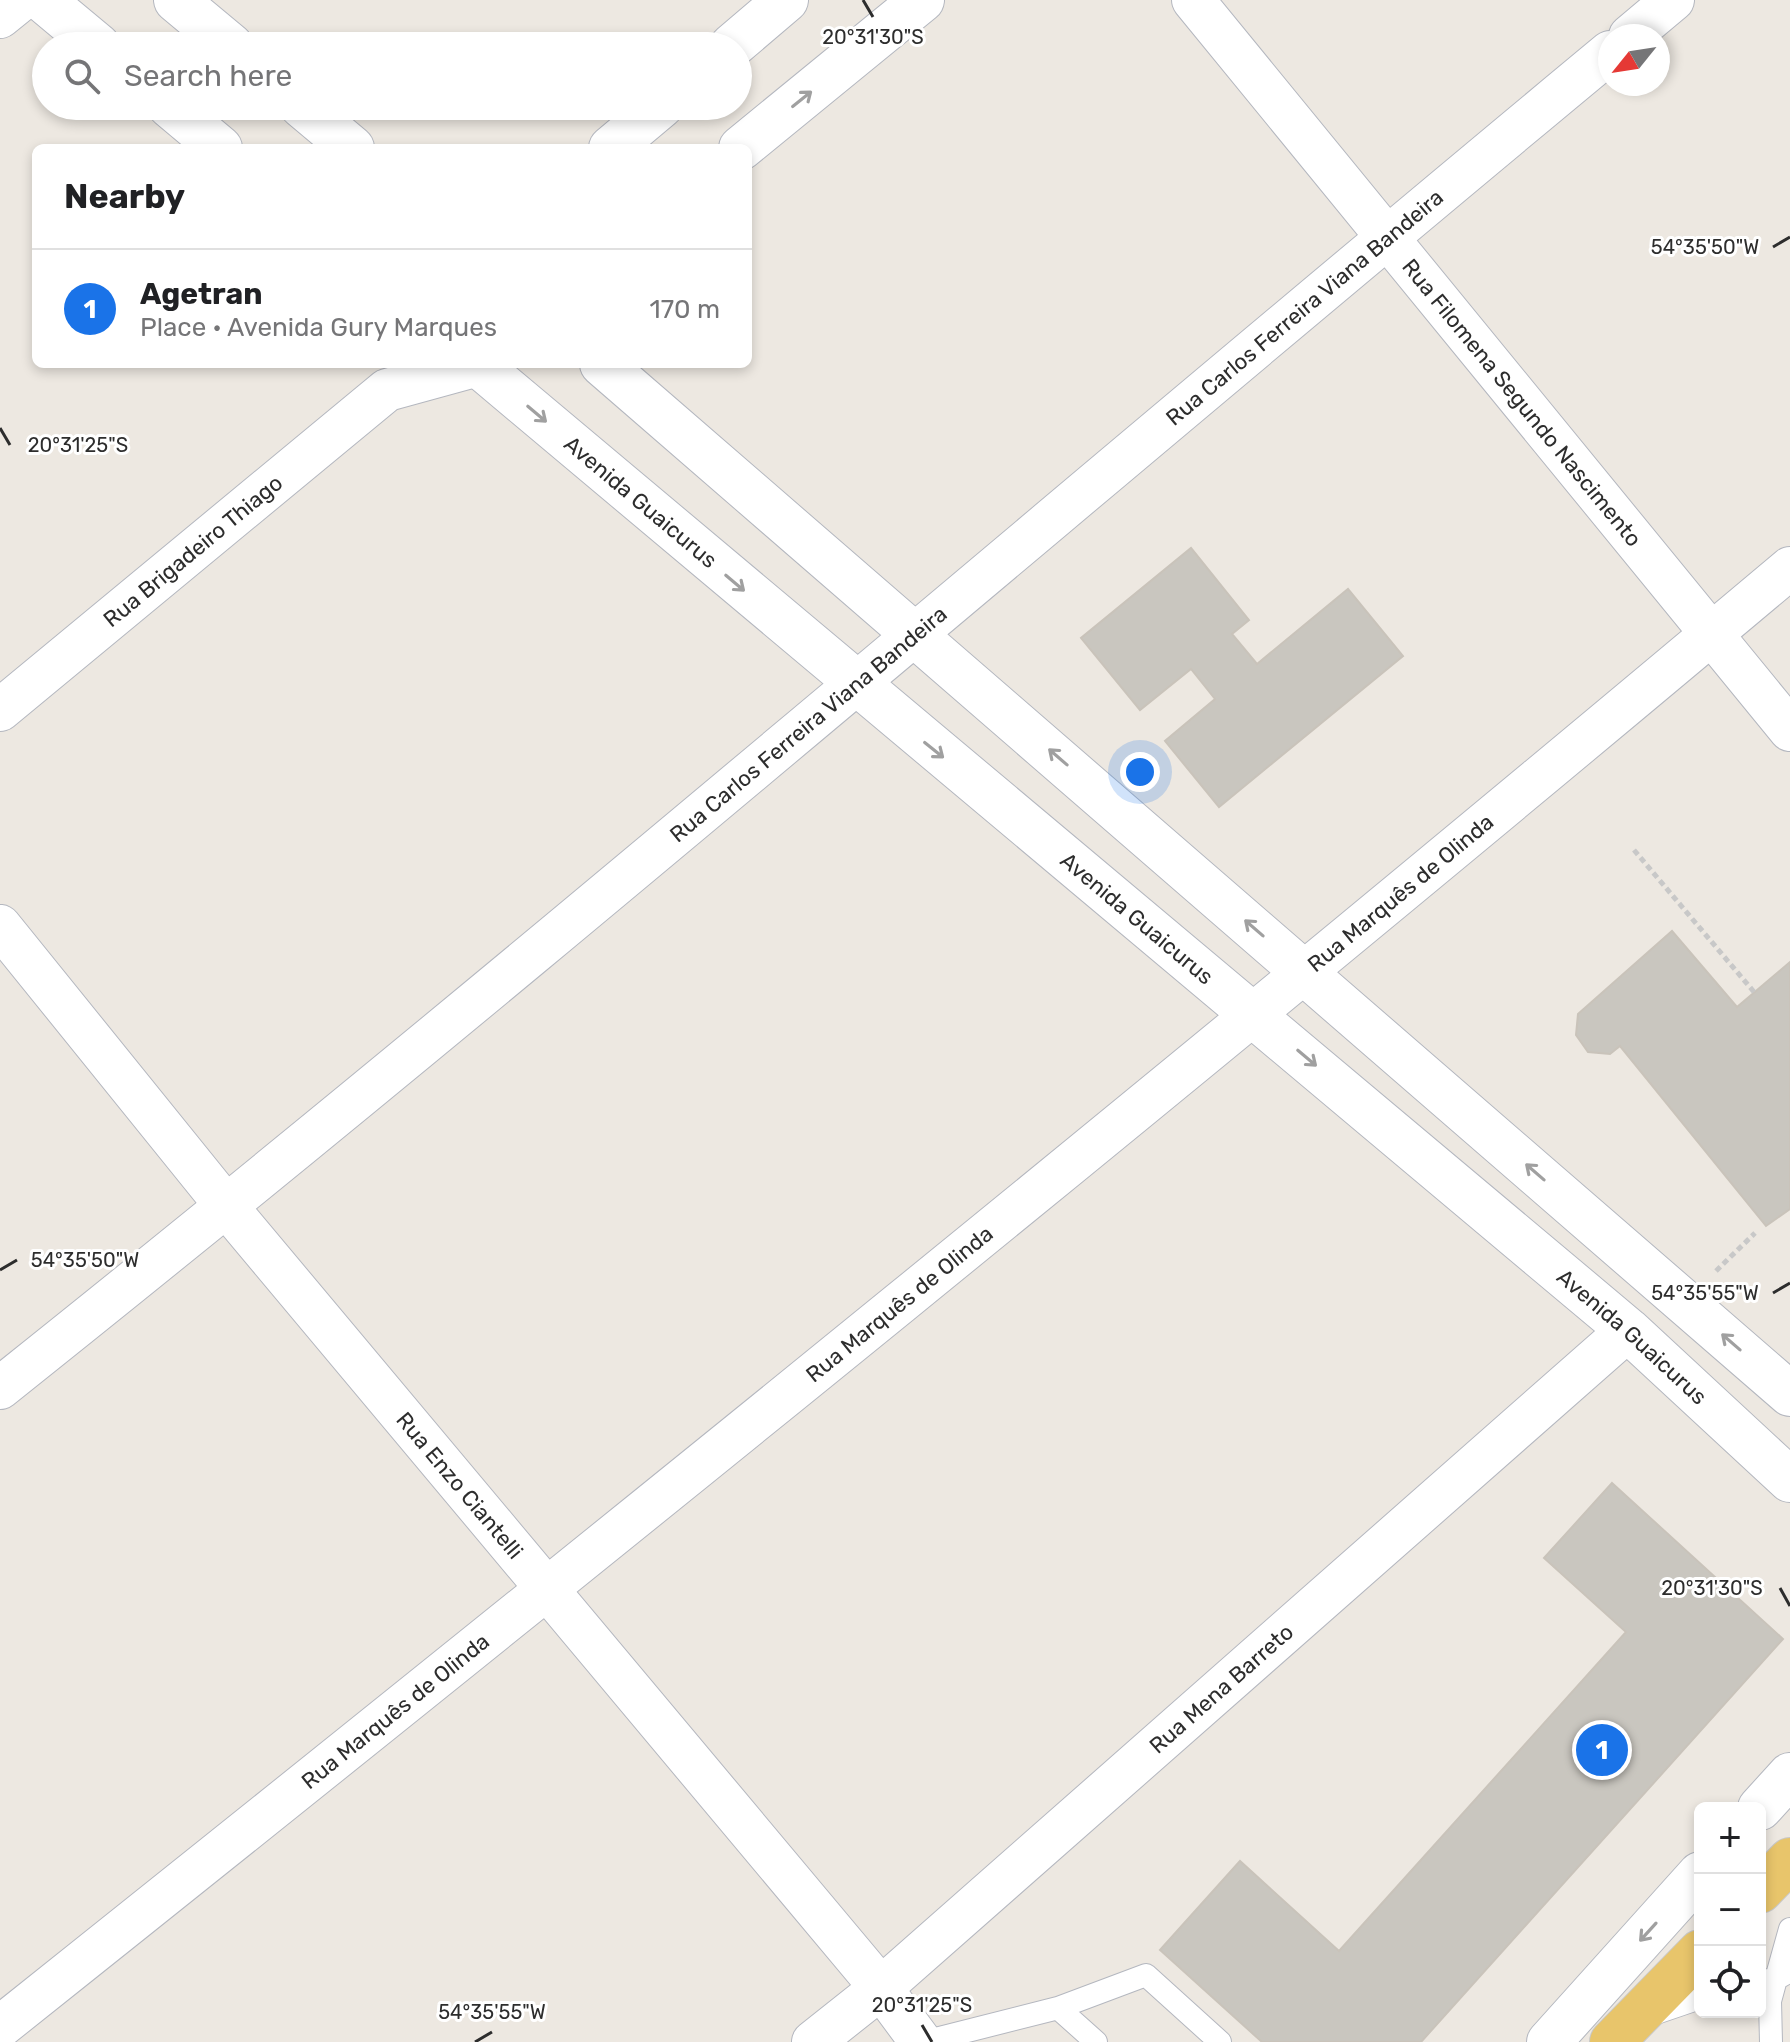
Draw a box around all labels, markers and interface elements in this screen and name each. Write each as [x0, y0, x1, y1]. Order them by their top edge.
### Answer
north arrow [1598, 24, 1670, 96]
text: 20°31'30"S [822, 25, 924, 49]
search box [32, 32, 752, 120]
icon: search [60, 54, 104, 98]
text: Search here [124, 58, 292, 94]
one-way arrow [791, 90, 812, 107]
text: Nearby [64, 176, 185, 217]
street label: Rua Carlos Ferreira Viana Bandeira [1161, 184, 1449, 431]
text: 54°35'50"W [1651, 235, 1759, 259]
street label: Rua Filomena Segundo Nascimento [1396, 254, 1647, 552]
text: Agetran [140, 276, 262, 312]
text: 1 [84, 294, 96, 325]
text: 170 m [650, 294, 720, 325]
text: Place · Avenida Gury Marques [140, 312, 497, 343]
one-way arrow [526, 405, 546, 423]
street label: Avenida Guaicurus [559, 430, 723, 574]
text: 20°31'25"S [28, 433, 128, 457]
street label: Rua Brigadeiro Thiago [98, 469, 288, 633]
one-way arrow [724, 574, 745, 592]
street label: Rua Carlos Ferreira Viana Bandeira [664, 600, 952, 848]
one-way arrow [923, 741, 944, 759]
one-way arrow [1049, 748, 1069, 766]
your location [1120, 752, 1160, 792]
street label: Rua Marquês de Olinda [1302, 808, 1499, 978]
street label: Avenida Guaicurus [1055, 847, 1219, 990]
one-way arrow [1245, 919, 1265, 937]
one-way arrow [1297, 1049, 1317, 1067]
one-way arrow [1525, 1163, 1545, 1181]
street label: Rua Marquês de Olinda [800, 1220, 998, 1388]
text: 54°35'50"W [31, 1248, 139, 1272]
street label: Avenida Guaicurus [1551, 1263, 1712, 1410]
text: 54°35'55"W [1651, 1281, 1759, 1305]
one-way arrow [1722, 1334, 1742, 1352]
street label: Rua Enzo Ciantelli [390, 1407, 529, 1564]
text: 20°31'30"S [1661, 1576, 1763, 1600]
street label: Rua Mena Barreto [1144, 1618, 1299, 1759]
street label: Rua Marquês de Olinda [296, 1628, 495, 1795]
pin: 1 [1576, 1720, 1628, 1780]
map controls [1694, 1802, 1766, 2018]
button: + [1694, 1802, 1766, 1874]
button: − [1694, 1874, 1766, 1946]
one-way arrow [1639, 1922, 1657, 1942]
button: locate [1694, 1946, 1766, 2018]
text: 20°31'25"S [872, 1993, 972, 2017]
text: 54°35'55"W [438, 2000, 546, 2024]

